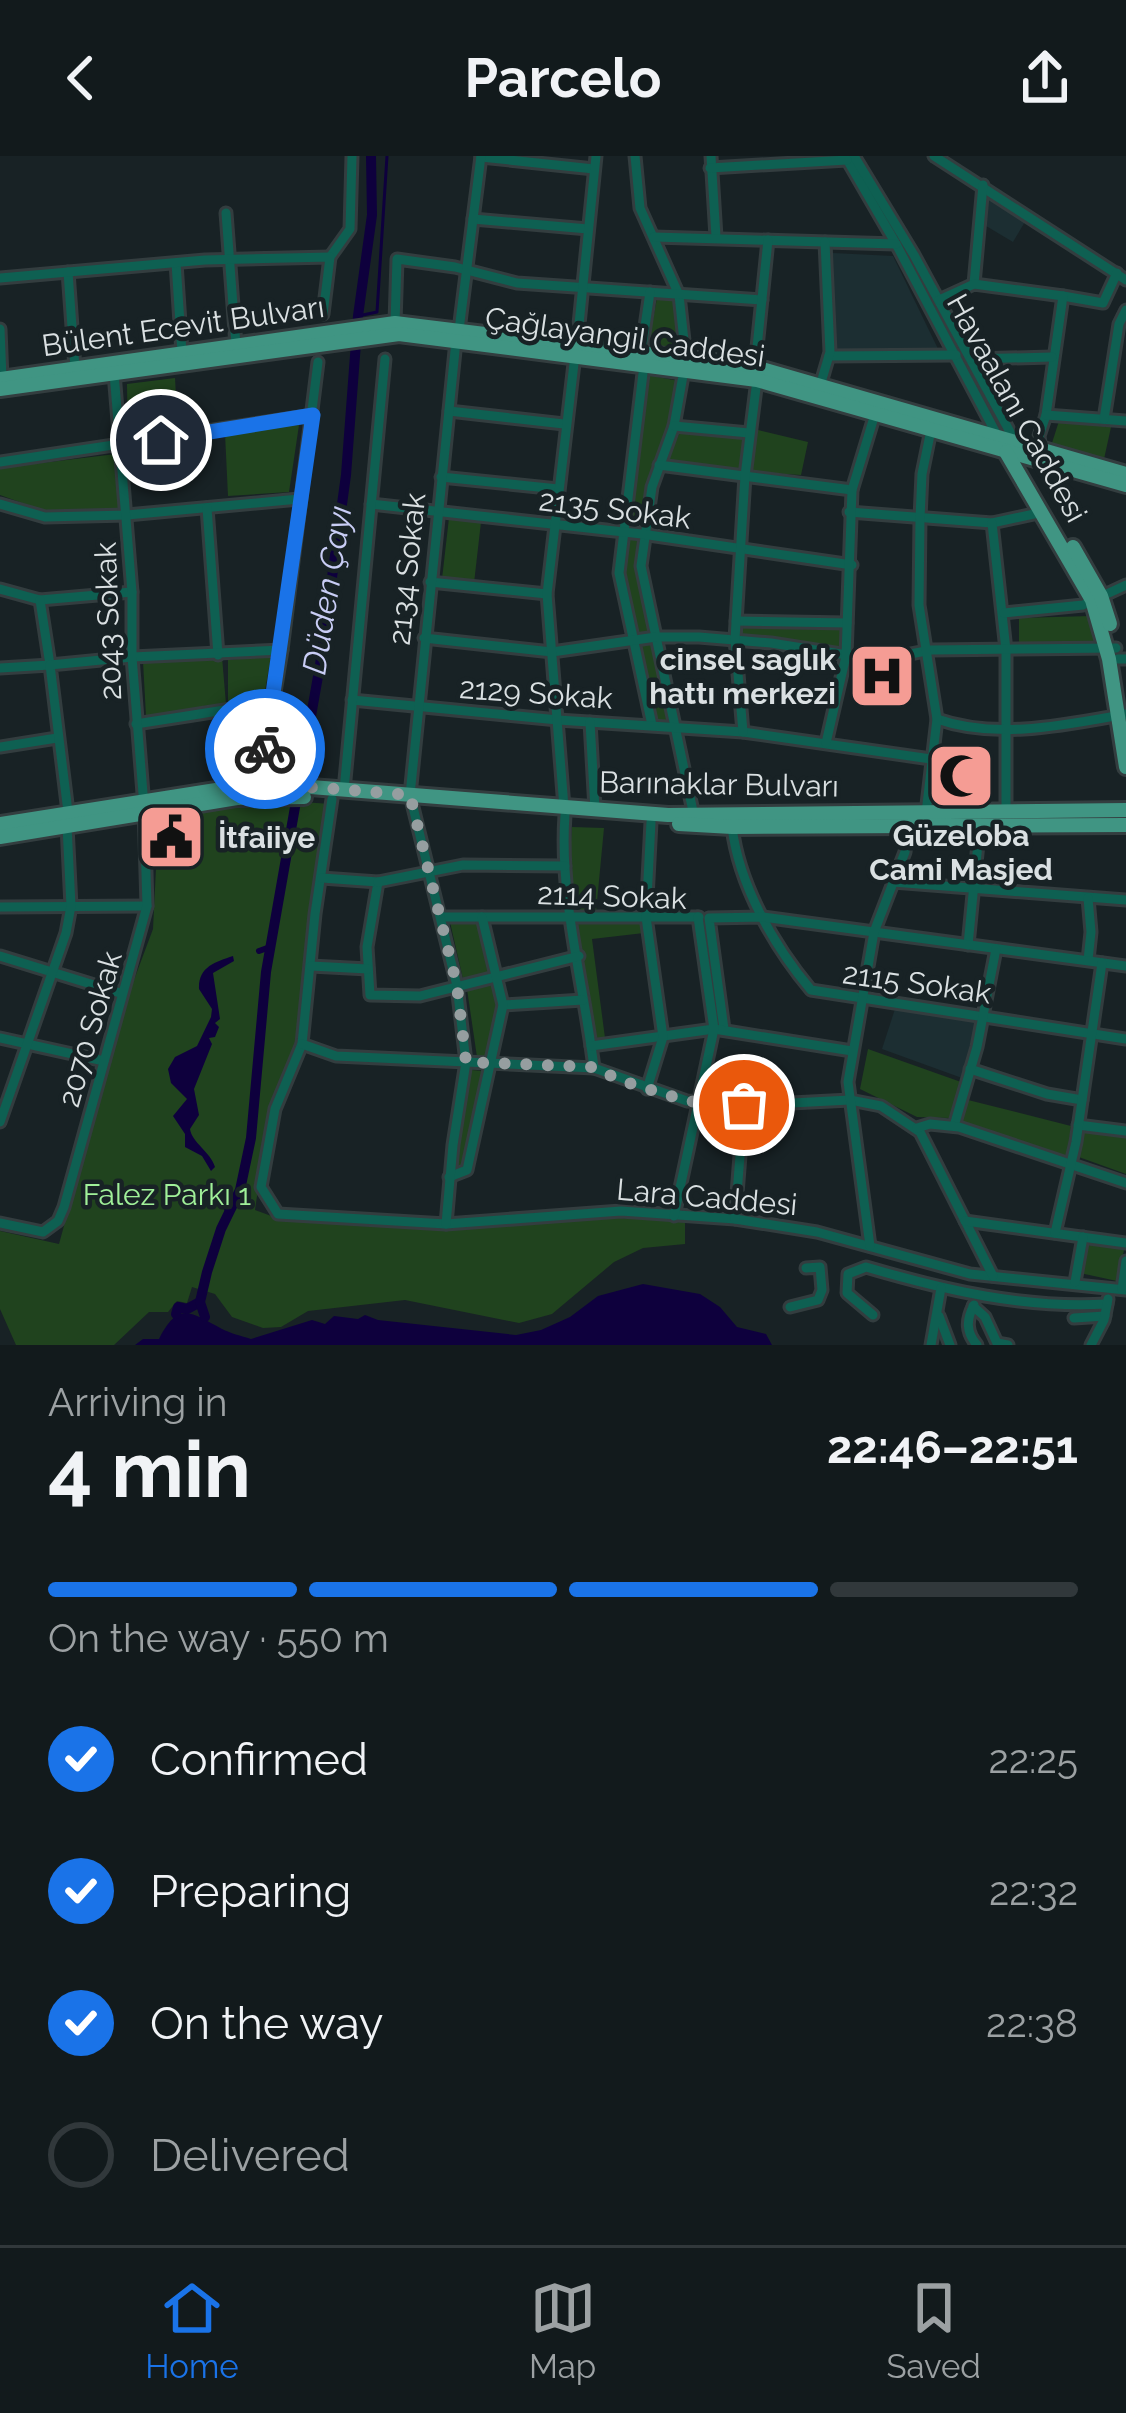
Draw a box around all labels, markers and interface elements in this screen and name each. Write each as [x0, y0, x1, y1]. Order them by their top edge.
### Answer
icon: back [48, 45, 114, 111]
icon: share [1012, 45, 1078, 111]
text: Parcelo [464, 46, 662, 110]
street label: Havaalanı Caddesi [940, 288, 1094, 528]
street label: Bülent Ecevit Bulvarı [40, 289, 326, 363]
street label: Çağlayangil Caddesi [483, 300, 767, 374]
pin [110, 389, 212, 491]
icon: home [128, 407, 194, 473]
street label: 2135 Sokak [537, 482, 693, 536]
street label: 2134 Sokak [382, 491, 432, 647]
water label: Düden Çayı [294, 503, 360, 677]
street label: 2043 Sokak [88, 541, 128, 701]
hospital icon: cinsel saglık hattı merkezi [847, 641, 917, 711]
place label: cinsel saglık hattı merkezi [649, 642, 836, 711]
street label: 2129 Sokak [458, 670, 614, 716]
courier [205, 689, 325, 809]
icon: bike [232, 716, 298, 782]
mosque icon: Güzeloba Cami Masjed [926, 741, 996, 811]
street label: Barınaklar Bulvarı [599, 764, 839, 804]
public building icon: İtfaiiye [136, 802, 206, 872]
place label: Güzeloba Cami Masjed [869, 818, 1053, 887]
place label: İtfaiiye [218, 820, 315, 855]
street label: 2114 Sokak [537, 876, 687, 916]
street label: 2070 Sokak [51, 947, 129, 1111]
street label: 2115 Sokak [841, 955, 994, 1011]
pin [693, 1054, 795, 1156]
icon: bag [711, 1072, 777, 1138]
street label: Lara Caddesi [615, 1172, 799, 1222]
park label: Falez Parkı 1 [83, 1177, 251, 1212]
text: Arriving in [48, 1379, 228, 1425]
text: 22:46–22:51 [827, 1421, 1078, 1474]
text: 4 min [48, 1424, 251, 1515]
text: On the way · 550 m [48, 1615, 389, 1661]
icon: check [48, 1726, 114, 1792]
text: Confirmed [150, 1733, 368, 1786]
text: 22:25 [988, 1736, 1078, 1782]
icon: check [48, 1858, 114, 1924]
text: Preparing [150, 1865, 351, 1918]
text: 22:32 [989, 1868, 1078, 1914]
icon: check [48, 1990, 114, 2056]
text: On the way [150, 1997, 384, 2050]
text: 22:38 [986, 2000, 1078, 2046]
text: Delivered [150, 2129, 350, 2182]
tab: Home [145, 2275, 239, 2386]
tab: Map [529, 2275, 596, 2386]
tab: Saved [886, 2275, 981, 2386]

